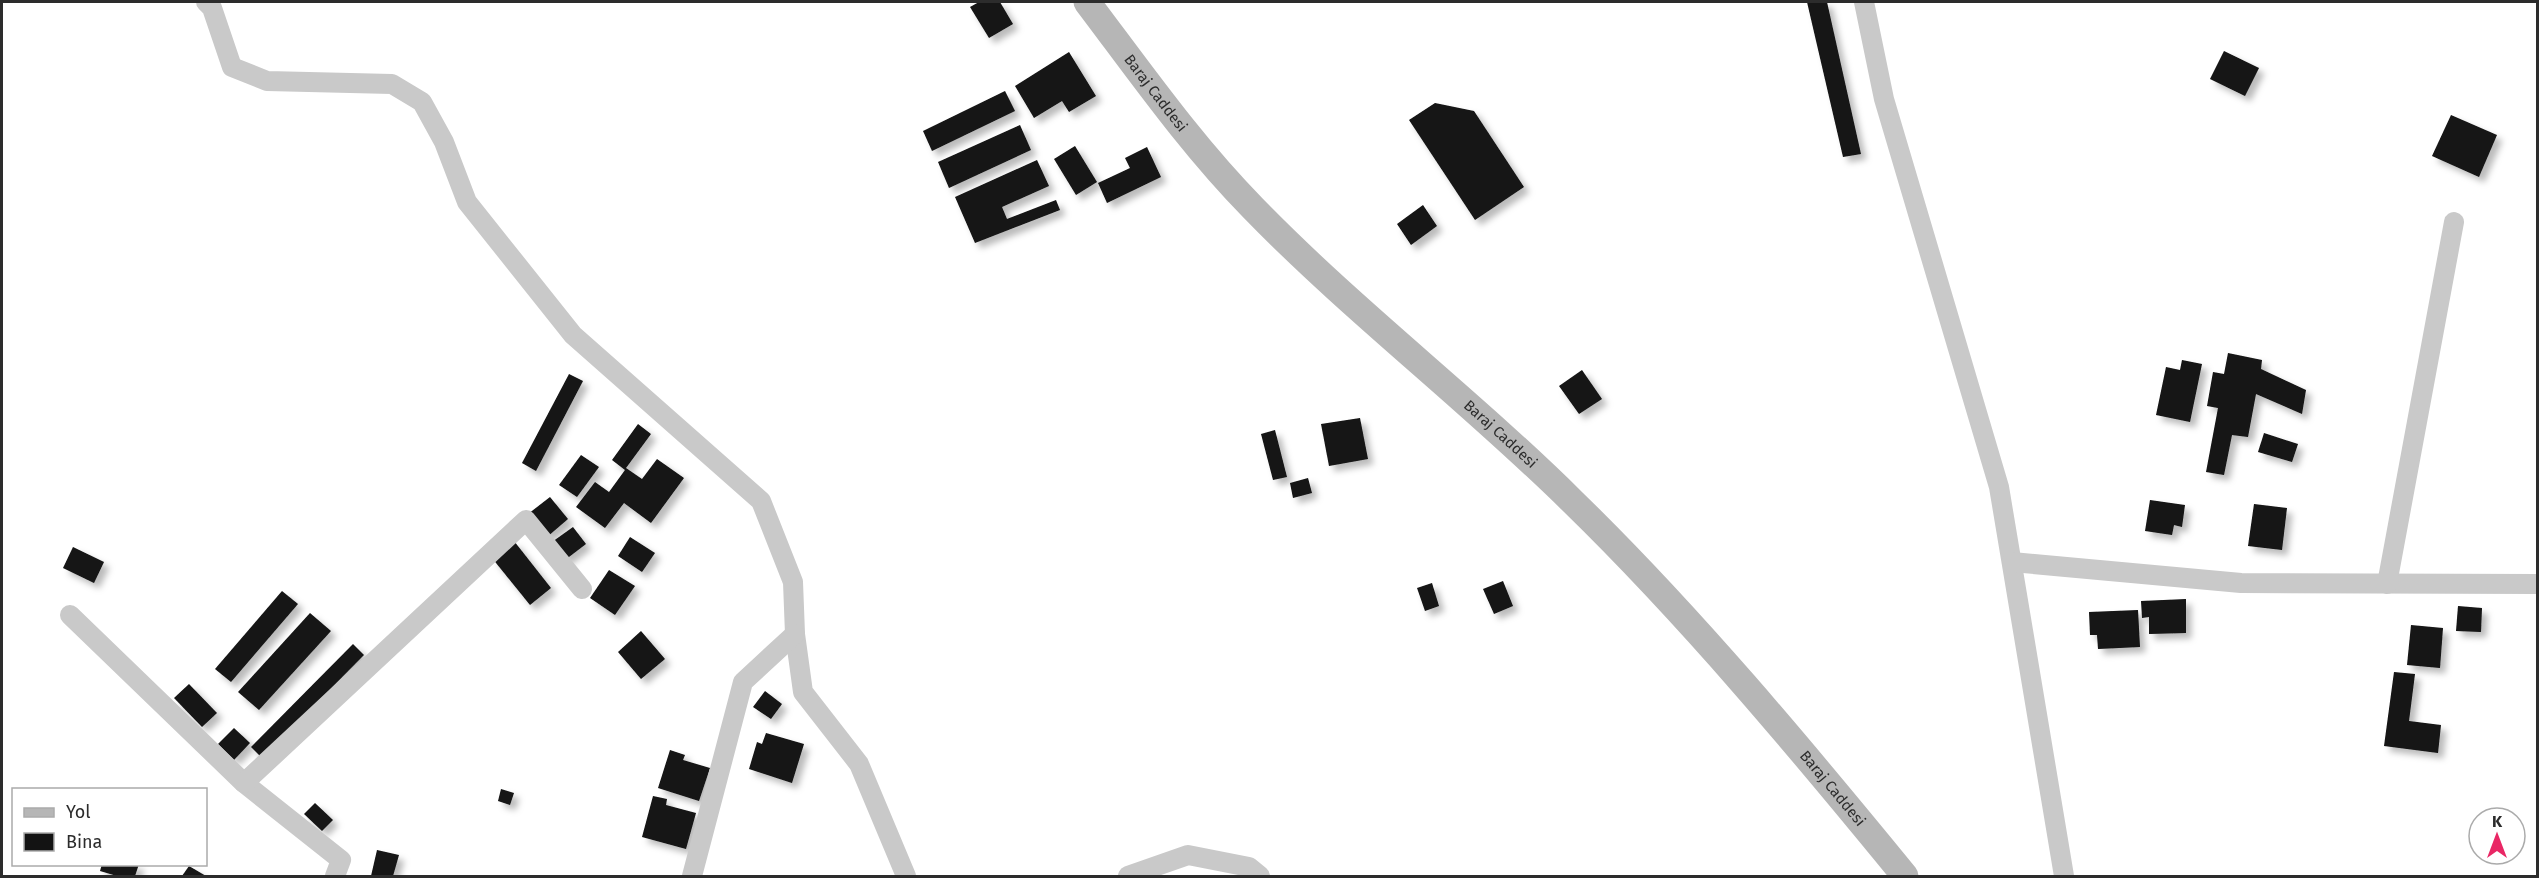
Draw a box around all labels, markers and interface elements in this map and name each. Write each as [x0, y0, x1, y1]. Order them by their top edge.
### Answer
street label: Baraj Caddesi [1120, 51, 1191, 135]
street label: Baraj Caddesi [1460, 396, 1541, 472]
street label: Baraj Caddesi [1796, 747, 1869, 830]
legend [12, 788, 207, 866]
text: Yol [66, 801, 91, 823]
north arrow [2467, 806, 2527, 866]
text: K [2492, 812, 2503, 831]
text: Bina [66, 831, 102, 853]

